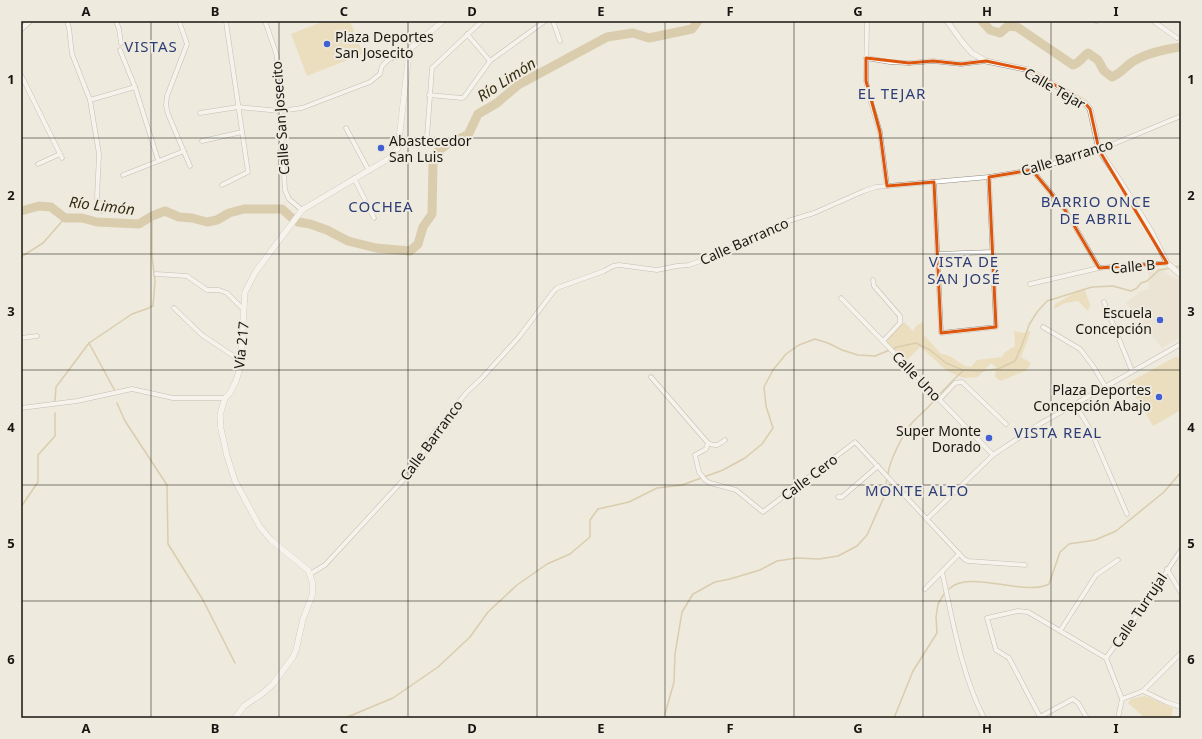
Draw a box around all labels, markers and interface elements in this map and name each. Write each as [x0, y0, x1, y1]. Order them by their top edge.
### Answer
text: A [82, 2, 91, 20]
text: B [211, 2, 219, 20]
text: C [340, 2, 348, 20]
text: D [467, 2, 477, 20]
text: E [597, 2, 605, 20]
text: F [726, 2, 734, 20]
text: G [853, 2, 863, 20]
text: H [982, 2, 992, 20]
text: I [1113, 2, 1119, 20]
place label: Plaza Deportes San Josecito [335, 27, 434, 62]
district label: VISTAS [124, 36, 178, 56]
marker: Plaza Deportes San Josecito [322, 39, 332, 49]
water label: Río Limón [473, 53, 539, 105]
street label: Calle San Josecito [267, 60, 293, 176]
street label: Calle Tejar [1021, 63, 1089, 113]
text: 1 [7, 70, 15, 88]
text: 1 [1187, 70, 1195, 88]
district label: EL TEJAR [858, 83, 926, 103]
place label: Abastecedor San Luis [389, 131, 472, 166]
street label: Calle Barranco [1019, 134, 1115, 180]
marker: Abastecedor San Luis [376, 143, 386, 153]
text: 2 [7, 186, 15, 204]
text: 2 [1187, 186, 1195, 204]
water label: Río Limón [68, 191, 136, 219]
district label: BARRIO ONCE DE ABRIL [1041, 191, 1151, 228]
district label: COCHEA [348, 196, 414, 216]
street label: Calle Barranco [697, 213, 791, 269]
district label: VISTA DE SAN JOSÉ [927, 251, 1001, 288]
street label: Calle B [1110, 255, 1156, 277]
text: 3 [7, 302, 15, 320]
text: 3 [1187, 302, 1195, 320]
place label: Escuela Concepción [1075, 303, 1152, 338]
marker: Escuela Concepción [1155, 315, 1165, 325]
street label: Vía 217 [229, 320, 253, 370]
street label: Calle Uno [888, 347, 946, 405]
place label: Plaza Deportes Concepción Abajo [1033, 380, 1151, 415]
marker: Plaza Deportes Concepción Abajo [1154, 392, 1164, 402]
street label: Calle Barranco [395, 396, 467, 484]
text: 4 [7, 418, 15, 436]
text: 4 [1187, 418, 1195, 436]
place label: Super Monte Dorado [896, 421, 981, 456]
district label: VISTA REAL [1014, 422, 1102, 442]
marker: Super Monte Dorado [984, 433, 994, 443]
street label: Calle Cero [777, 449, 841, 505]
district label: MONTE ALTO [865, 480, 969, 500]
text: 5 [7, 534, 15, 552]
text: 5 [1187, 534, 1195, 552]
street label: Calle Turrujal [1107, 569, 1171, 651]
text: 6 [7, 650, 15, 668]
text: 6 [1187, 650, 1195, 668]
text: A [82, 719, 91, 737]
text: B [211, 719, 219, 737]
text: C [340, 719, 348, 737]
text: D [467, 719, 477, 737]
text: E [597, 719, 605, 737]
text: F [726, 719, 734, 737]
text: G [853, 719, 863, 737]
text: H [982, 719, 992, 737]
text: I [1113, 719, 1119, 737]

